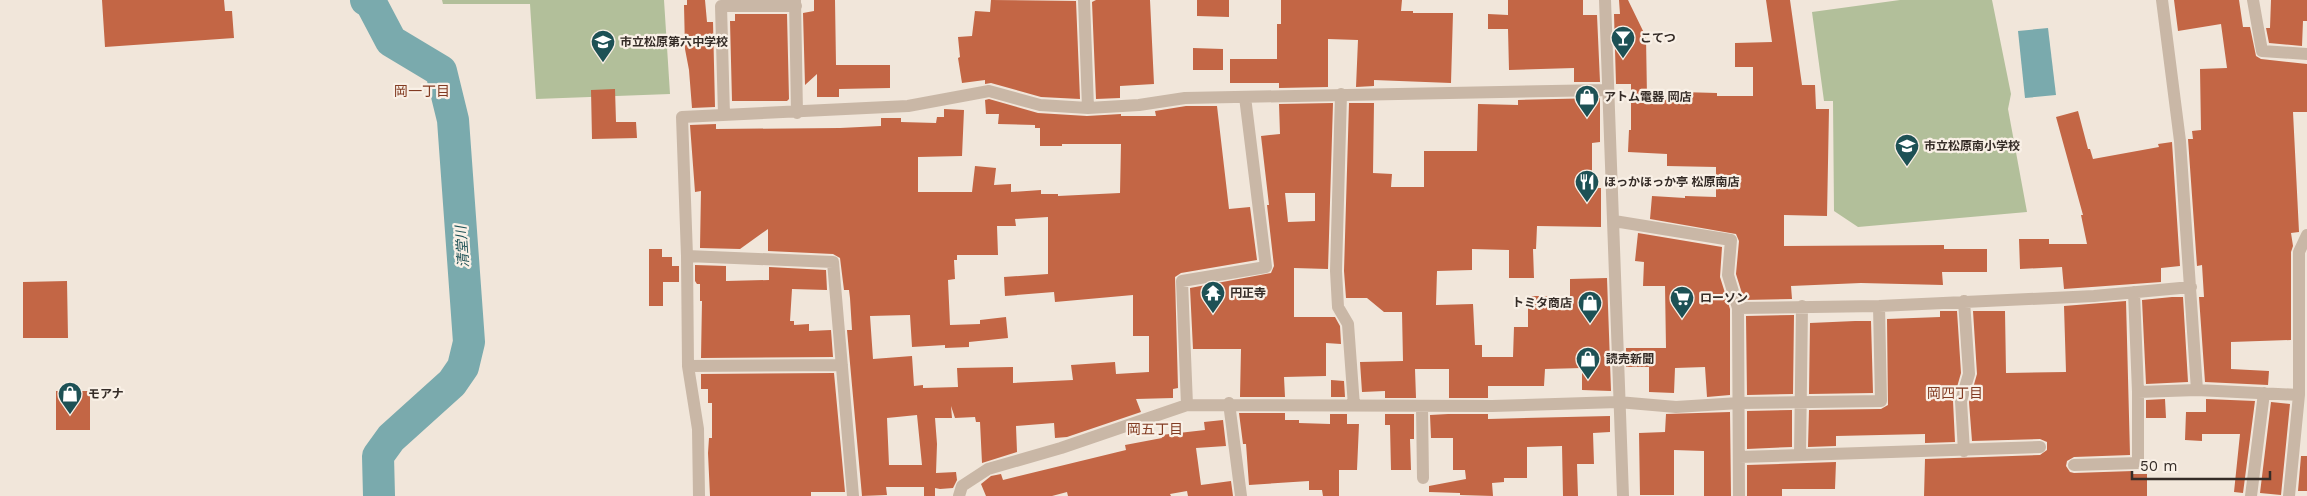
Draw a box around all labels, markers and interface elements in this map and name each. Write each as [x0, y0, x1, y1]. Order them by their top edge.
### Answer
bar icon: こてつ [1610, 25, 1636, 59]
school or university icon: 市立松原第六中学校 [590, 29, 616, 63]
place label: こてつ [1640, 31, 1676, 45]
place label: 市立松原第六中学校 [620, 35, 728, 49]
district label: 岡一丁目 [394, 83, 450, 99]
shop icon: アトム電器 岡店 [1574, 84, 1600, 118]
place label: アトム電器 岡店 [1604, 90, 1691, 104]
school or university icon: 市立松原南小学校 [1894, 133, 1920, 167]
place label: 市立松原南小学校 [1924, 139, 2020, 153]
restaurant icon: ほっかほっか亭 松原南店 [1574, 169, 1600, 203]
place label: ほっかほっか亭 松原南店 [1604, 175, 1739, 189]
water label: 清堂川 [452, 223, 471, 269]
temple icon: 円正寺 [1200, 280, 1226, 314]
supermarket icon: ローソン [1669, 285, 1695, 319]
place label: 円正寺 [1230, 286, 1266, 300]
shop icon: トミタ商店 [1577, 290, 1603, 324]
place label: ローソン [1700, 291, 1748, 305]
place label: トミタ商店 [1512, 296, 1572, 310]
shop icon: 読売新聞 [1575, 346, 1601, 380]
place label: 読売新聞 [1606, 352, 1654, 366]
shop icon: モアナ [57, 381, 83, 415]
district label: 岡四丁目 [1927, 385, 1983, 401]
place label: モアナ [88, 387, 124, 401]
district label: 岡五丁目 [1127, 421, 1183, 437]
scale bar [2132, 448, 2270, 480]
text: 50 m [2140, 457, 2177, 475]

